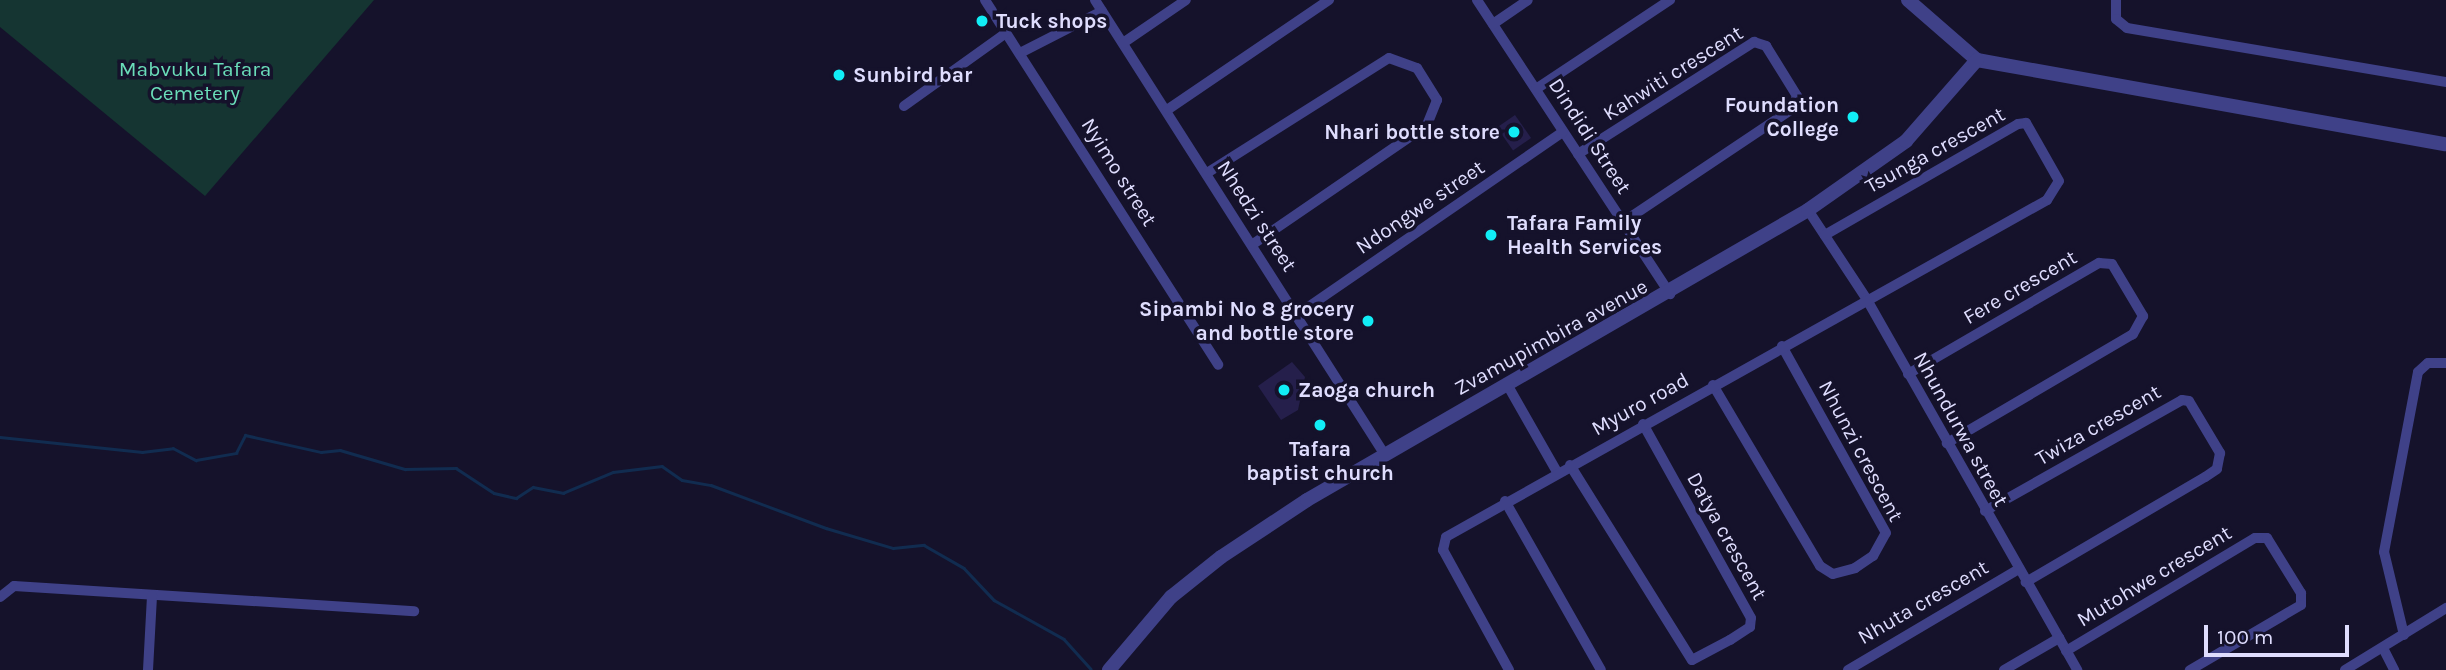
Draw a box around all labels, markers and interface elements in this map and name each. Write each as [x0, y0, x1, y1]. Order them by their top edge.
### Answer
place label: Tuck shops [996, 8, 1107, 34]
marker: Tuck shops [974, 13, 990, 29]
street label: Kahwiti crescent [1598, 20, 1748, 126]
park label: Mabvuku Tafara Cemetery [119, 56, 271, 106]
place label: Sunbird bar [853, 62, 972, 88]
marker: Sunbird bar [831, 67, 847, 83]
street label: Dindidi Street [1543, 73, 1637, 199]
place label: Foundation College [1725, 92, 1839, 142]
street label: Tsunga crescent [1861, 101, 2009, 199]
marker: Foundation College [1845, 109, 1861, 125]
street label: Nyimo street [1076, 113, 1162, 231]
place label: Nhari bottle store [1324, 119, 1500, 145]
marker: Nhari bottle store [1506, 124, 1522, 140]
street label: Ndongwe street [1351, 155, 1489, 259]
street label: Nhedzi street [1212, 156, 1302, 276]
place label: Tafara Family Health Services [1507, 210, 1662, 260]
marker: Tafara Family Health Services [1481, 225, 1501, 245]
street label: Fere crescent [1959, 244, 2081, 330]
street label: Zvamupimbira avenue [1450, 273, 1652, 401]
place label: Sipambi No 8 grocery and bottle store [1139, 296, 1354, 346]
marker: Sipambi No 8 grocery and bottle store [1360, 313, 1376, 329]
street label: Nhundurwa street [1908, 347, 2014, 511]
street label: Myuro road [1587, 367, 1693, 441]
street label: Nhunzi crescent [1813, 376, 1909, 526]
place label: Zaoga church [1298, 377, 1435, 403]
street label: Twiza crescent [2031, 379, 2165, 471]
marker: Zaoga church [1276, 382, 1292, 398]
marker: Tafara baptist church [1312, 417, 1328, 433]
place label: Tafara baptist church [1246, 436, 1394, 486]
street label: Datya crescent [1682, 468, 1772, 604]
street label: Mutohwe crescent [2072, 520, 2236, 632]
street label: Nhuta crescent [1853, 554, 1993, 650]
scale bar [2208, 610, 2353, 654]
text: 100 m [2217, 625, 2274, 649]

